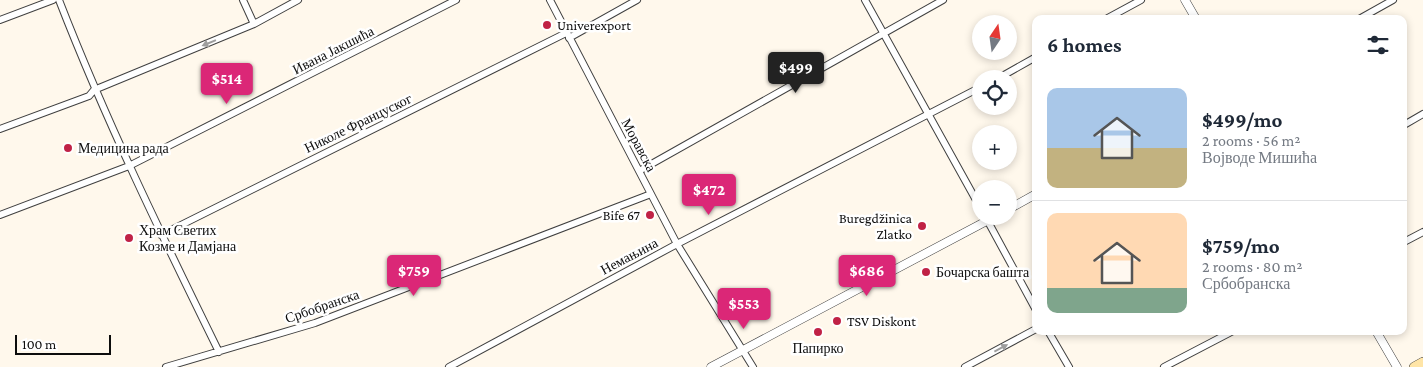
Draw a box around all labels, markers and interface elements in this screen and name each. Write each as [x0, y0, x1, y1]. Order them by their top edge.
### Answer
north arrow [972, 15, 1018, 60]
map controls [972, 15, 1017, 225]
place label: Univerexport [557, 17, 631, 33]
marker: Univerexport [541, 19, 553, 31]
street label: Ивана Јакшића [290, 22, 377, 77]
icon: filters [1364, 31, 1392, 59]
text: 6 homes [1047, 33, 1122, 57]
one-way arrow [202, 39, 216, 47]
pin: $499 [766, 52, 826, 94]
text: $499 [779, 59, 813, 76]
pin: $514 [197, 62, 257, 105]
text: $514 [212, 70, 242, 87]
button: locate [972, 70, 1017, 115]
street label: Николе Француског [302, 90, 415, 156]
icon: home [1087, 108, 1147, 168]
text: $499/mo [1202, 108, 1282, 132]
street label: Моравска [618, 116, 660, 175]
button: + [972, 125, 1017, 170]
text: 2 rooms · 56 m² [1202, 132, 1301, 149]
place label: Медицина рада [78, 140, 170, 156]
marker: Медицина рада [62, 142, 74, 154]
text: Војводе Мишића [1202, 149, 1317, 166]
pin: $472 [679, 174, 739, 216]
button: − [972, 180, 1017, 225]
text: $472 [693, 181, 725, 198]
place label: Bife 67 [603, 207, 641, 223]
marker: Bife 67 [644, 209, 656, 221]
place label: Buregdžinica Zlatko [839, 210, 913, 242]
marker: Buregdžinica Zlatko [916, 220, 928, 232]
place label: Храм Светих Козме и Дамјана [139, 222, 237, 254]
marker: Храм Светих Козме и Дамјана [123, 232, 135, 244]
icon: home [1087, 233, 1147, 293]
street label: Немањина [598, 234, 661, 278]
text: $759/mo [1202, 234, 1280, 258]
pin: $759 [384, 254, 444, 297]
pin: $686 [837, 254, 897, 297]
text: 2 rooms · 80 m² [1202, 258, 1303, 275]
text: $759 [398, 262, 430, 279]
text: $686 [850, 262, 884, 279]
place label: Бочарска башта [936, 264, 1030, 280]
marker: Бочарска башта [920, 266, 932, 278]
text: Србобранска [1202, 275, 1290, 292]
street label: Србобранска [283, 286, 362, 326]
pin: $553 [714, 288, 774, 330]
text: $553 [729, 295, 759, 312]
place label: TSV Diskont [847, 313, 916, 329]
marker: TSV Diskont [831, 315, 843, 327]
marker: Папирко [812, 326, 824, 338]
scale bar [15, 332, 111, 355]
text: 100 m [22, 336, 56, 352]
place label: Папирко [792, 340, 844, 356]
one-way arrow [993, 344, 1008, 352]

